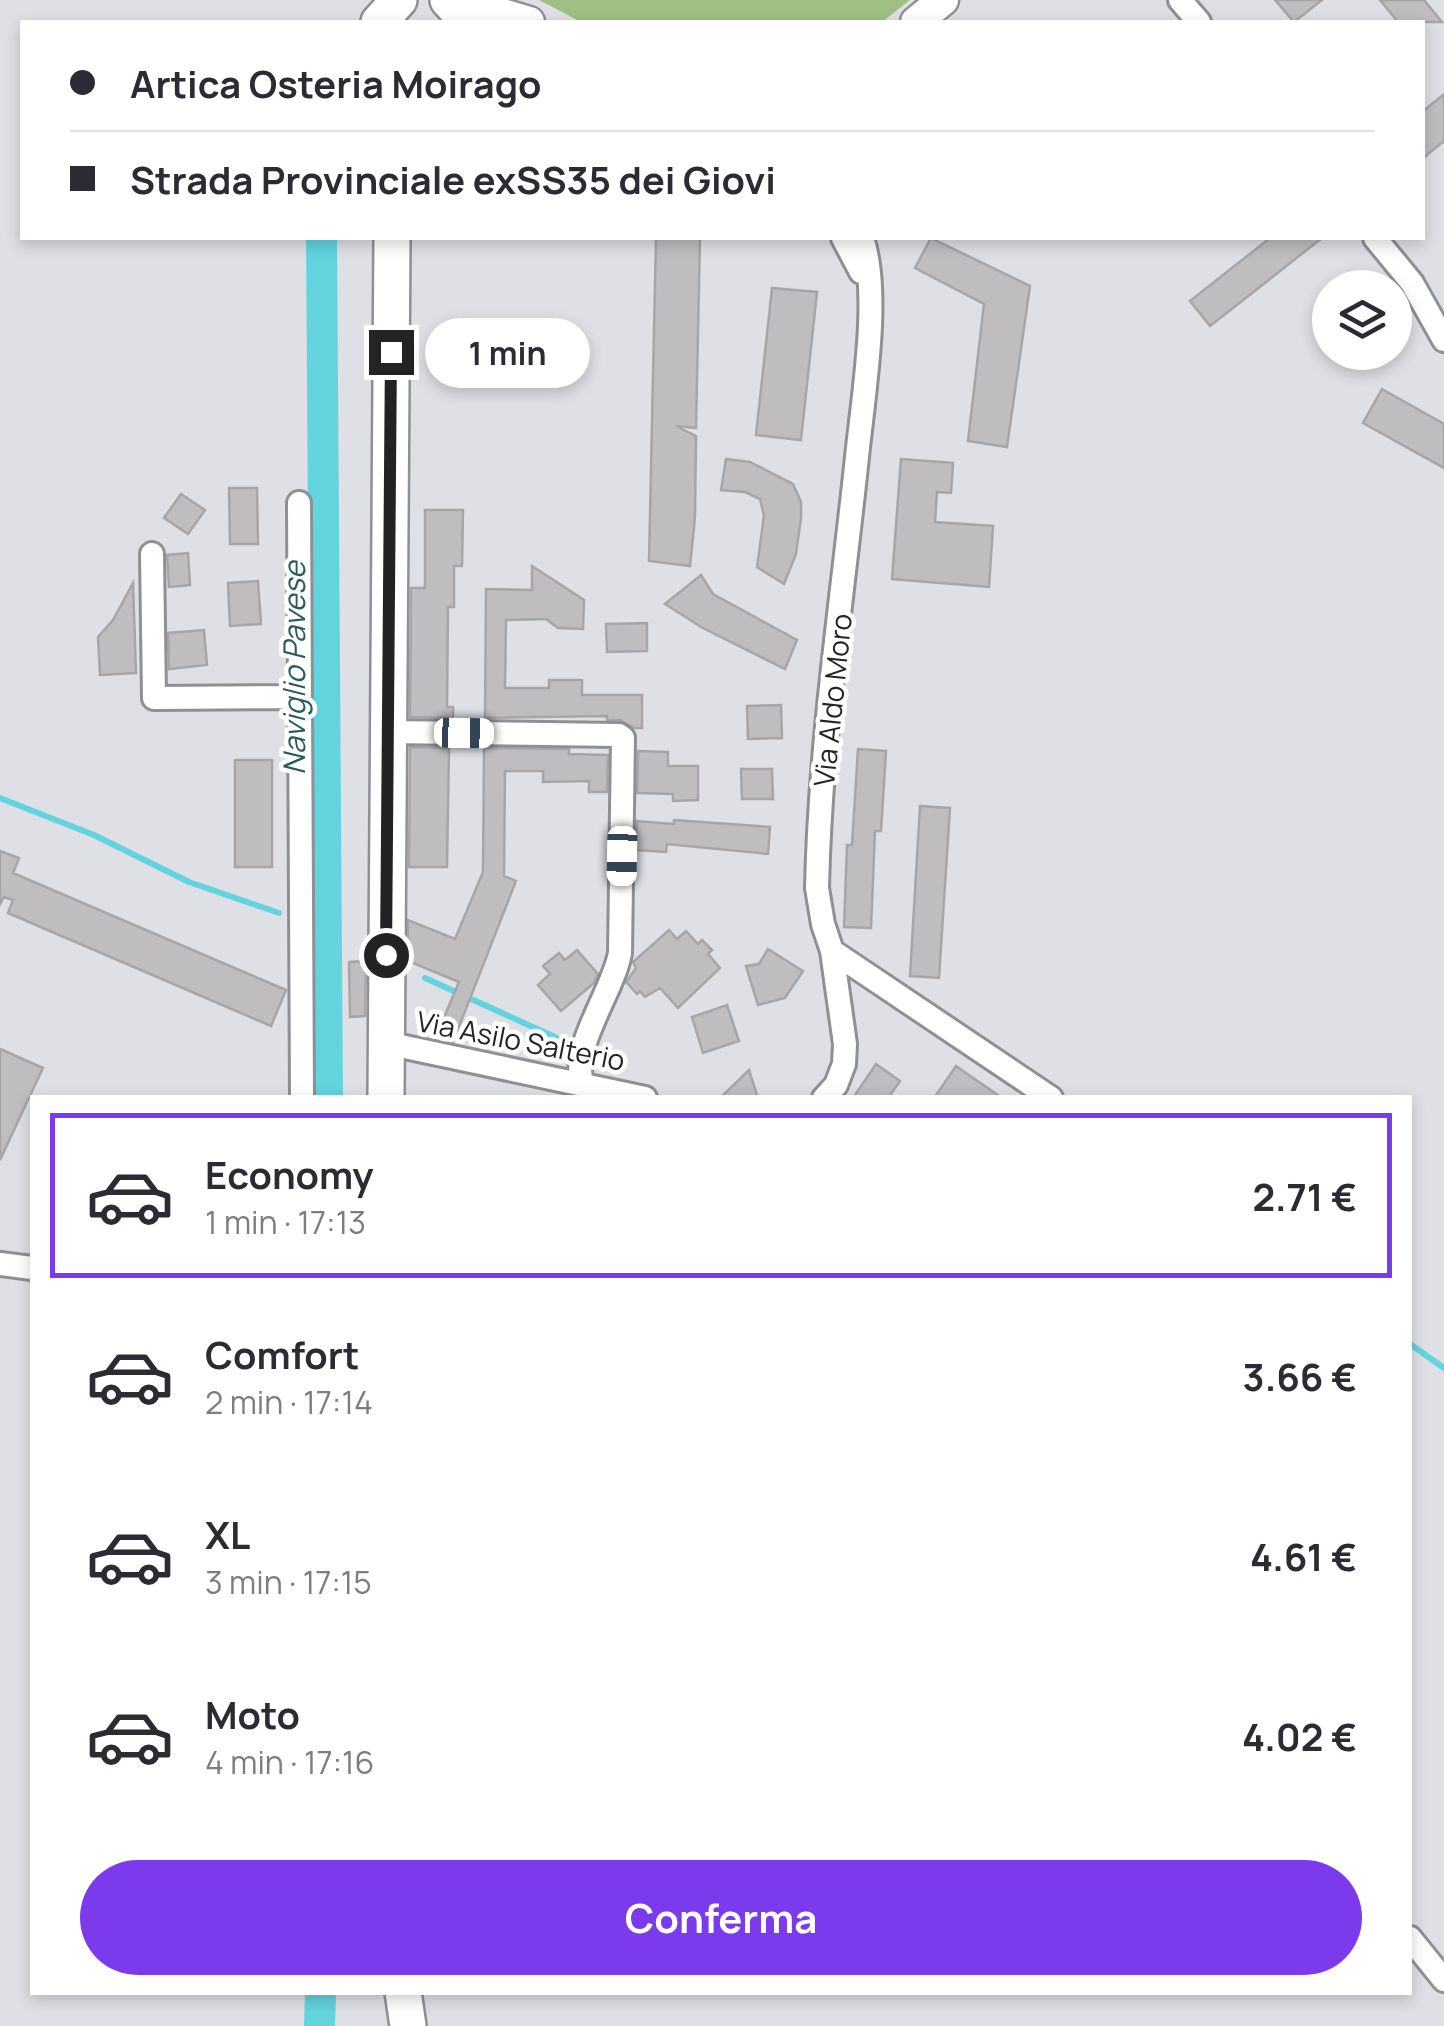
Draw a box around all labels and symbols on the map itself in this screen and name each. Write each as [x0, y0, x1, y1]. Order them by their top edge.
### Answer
callout: 1 min [426, 317, 591, 387]
route end [369, 330, 414, 375]
water label: Naviglio Pavese [273, 560, 314, 775]
street label: Via Aldo Moro [804, 612, 860, 788]
car [434, 717, 494, 749]
car [606, 826, 638, 886]
route start [364, 933, 409, 978]
street label: Via Asilo Salterio [414, 1001, 628, 1079]

